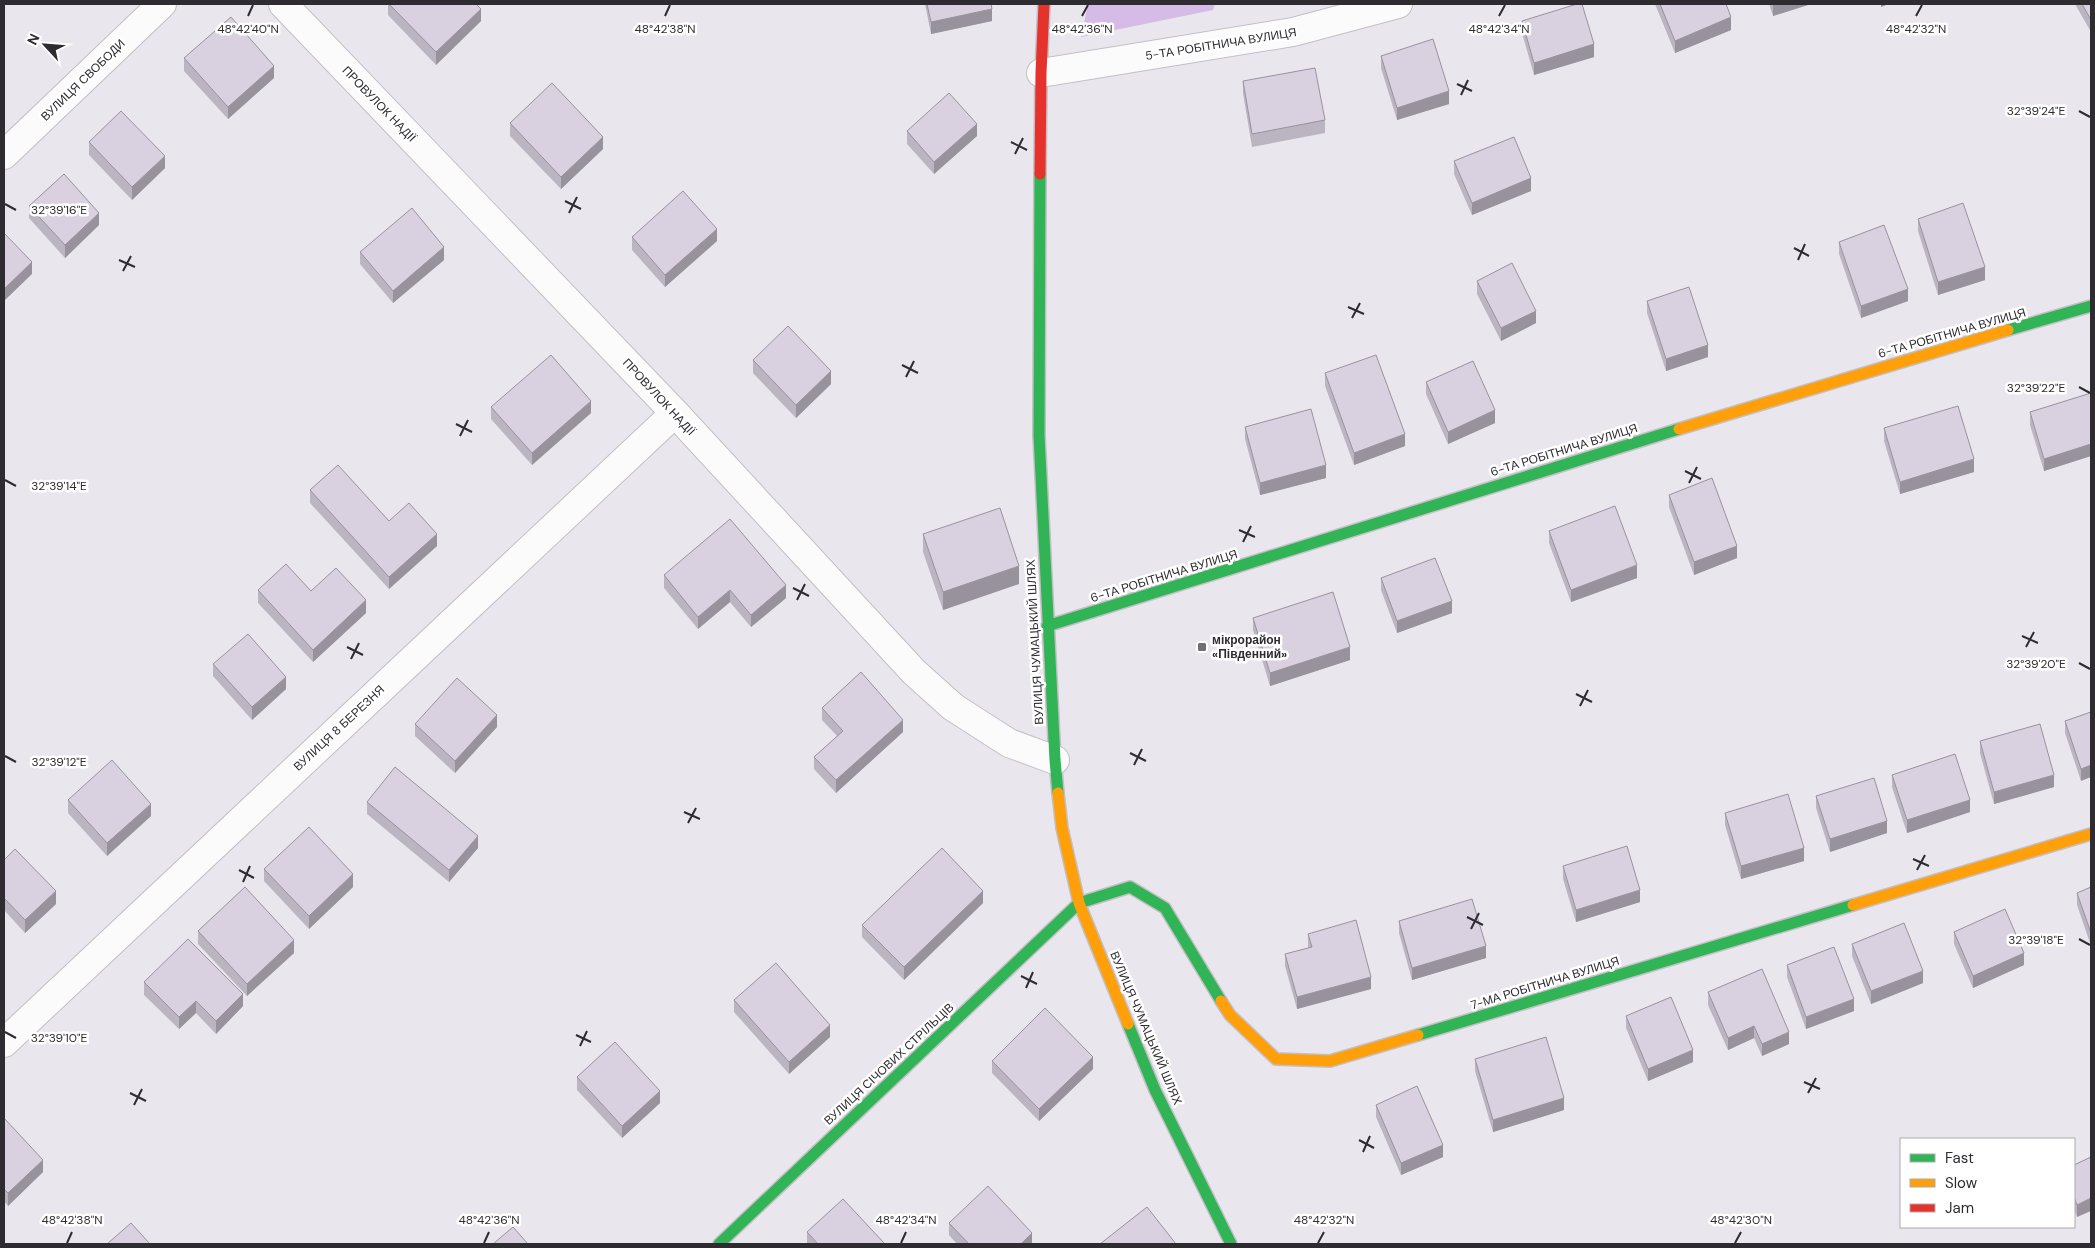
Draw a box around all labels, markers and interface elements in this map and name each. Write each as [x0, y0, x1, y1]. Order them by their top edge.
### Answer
north arrow [20, 20, 70, 70]
text: 48°42'40"N [217, 21, 279, 37]
text: 48°42'38"N [635, 21, 695, 37]
text: 48°42'36"N [1051, 21, 1113, 37]
text: 48°42'34"N [1469, 21, 1529, 37]
text: 48°42'32"N [1886, 21, 1946, 37]
street label: 5-ТА РОБІТНИЧА ВУЛИЦЯ [1144, 24, 1298, 64]
text: N [23, 31, 44, 48]
street label: ВУЛИЦЯ СВОБОДИ [37, 36, 129, 124]
street label: ПРОВУЛОК НАДІЇ [339, 63, 420, 146]
text: 32°39'24"E [2007, 103, 2066, 119]
text: 32°39'16"E [31, 202, 87, 218]
street label: 6-ТА РОБІТНИЧА ВУЛИЦЯ [1876, 304, 2028, 362]
street label: ПРОВУЛОК НАДІЇ [619, 355, 699, 439]
text: 32°39'22"E [2007, 380, 2065, 396]
street label: 6-ТА РОБІТНИЧА ВУЛИЦЯ [1488, 420, 1640, 480]
text: 32°39'14"E [31, 478, 87, 494]
street label: 6-ТА РОБІТНИЧА ВУЛИЦЯ [1088, 546, 1240, 606]
street label: ВУЛИЦЯ ЧУМАЦЬКИЙ ШЛЯХ [1023, 559, 1047, 725]
place label: мікрорайон «Південний» [1212, 632, 1287, 662]
marker: мікрорайон «Південний» [1196, 641, 1208, 653]
text: 32°39'20"E [2006, 656, 2066, 672]
street label: ВУЛИЦЯ 8 БЕРЕЗНЯ [290, 682, 388, 774]
text: 32°39'12"E [31, 754, 87, 770]
text: 32°39'18"E [2008, 932, 2064, 948]
street label: ВУЛИЦЯ ЧУМАЦЬКИЙ ШЛЯХ [1106, 949, 1186, 1107]
street label: 7-МА РОБІТНИЧА ВУЛИЦЯ [1469, 953, 1621, 1013]
street label: ВУЛИЦЯ СІЧОВИХ СТРІЛЬЦІВ [821, 999, 957, 1129]
text: 32°39'10"E [31, 1030, 87, 1046]
legend [1900, 1138, 2075, 1228]
text: Fast [1945, 1148, 1974, 1168]
text: Slow [1945, 1173, 1978, 1193]
text: Jam [1945, 1198, 1974, 1218]
text: 48°42'38"N [42, 1212, 102, 1228]
text: 48°42'36"N [458, 1212, 520, 1228]
text: 48°42'34"N [876, 1212, 936, 1228]
text: 48°42'32"N [1294, 1212, 1354, 1228]
text: 48°42'30"N [1710, 1212, 1772, 1228]

